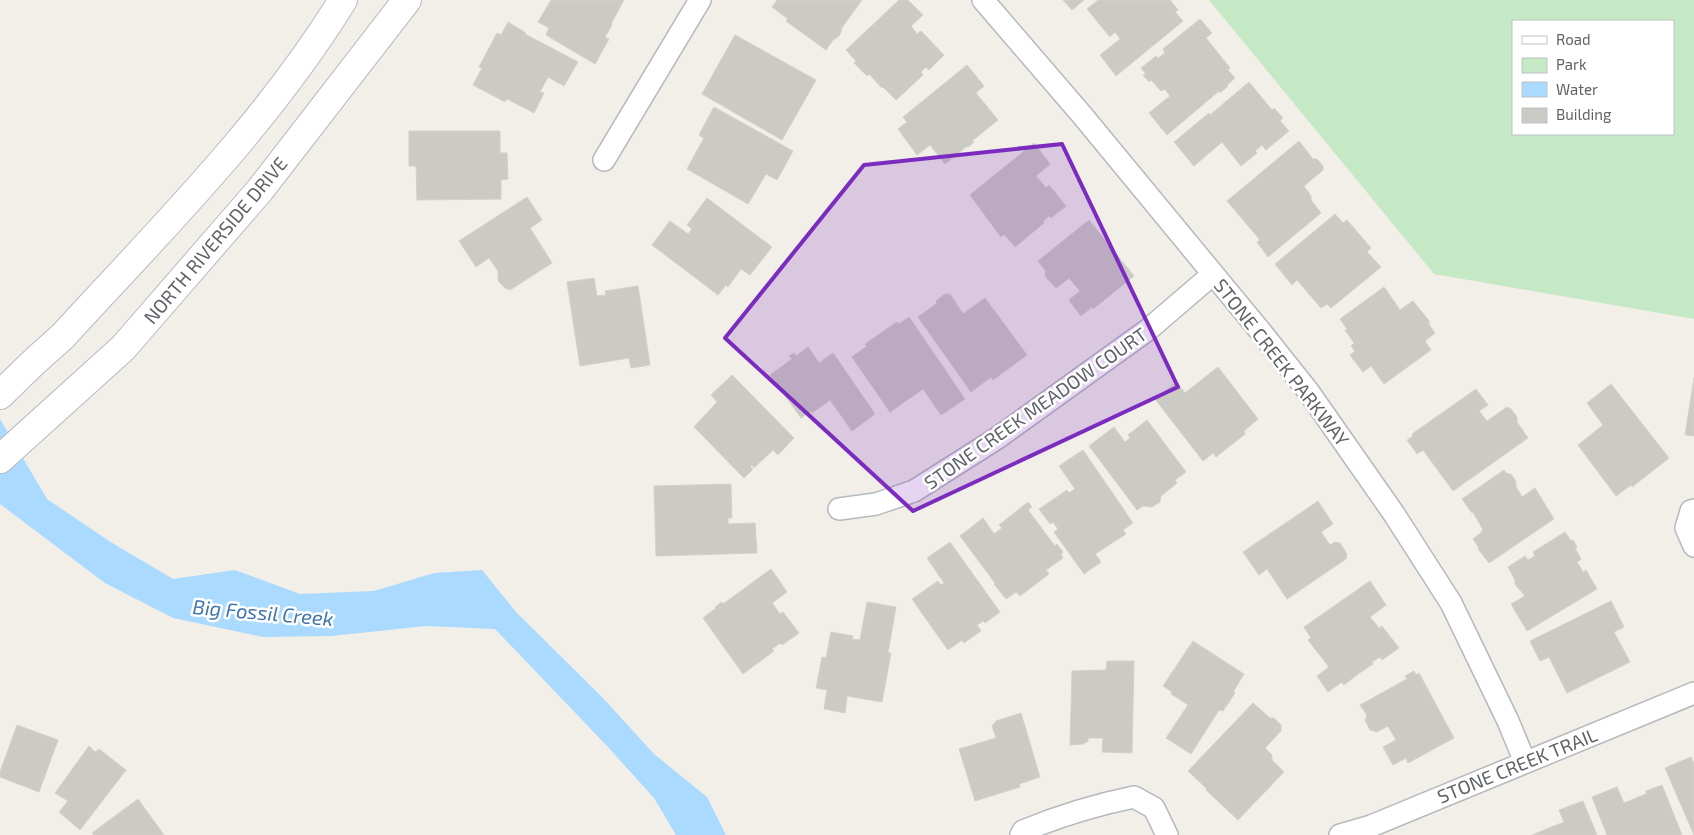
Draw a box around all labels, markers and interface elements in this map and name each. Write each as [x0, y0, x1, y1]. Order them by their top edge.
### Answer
legend [1512, 20, 1674, 135]
text: Road [1556, 30, 1591, 48]
text: Park [1556, 55, 1587, 73]
text: Water [1556, 80, 1598, 98]
text: Building [1556, 105, 1612, 123]
street label: NORTH RIVERSIDE DRIVE [138, 152, 292, 328]
street label: STONE CREEK PARKWAY [1210, 274, 1355, 450]
street label: STONE CREEK MEADOW COURT [919, 322, 1151, 494]
water label: Big Fossil Creek [192, 594, 334, 630]
street label: STONE CREEK TRAIL [1434, 722, 1601, 808]

